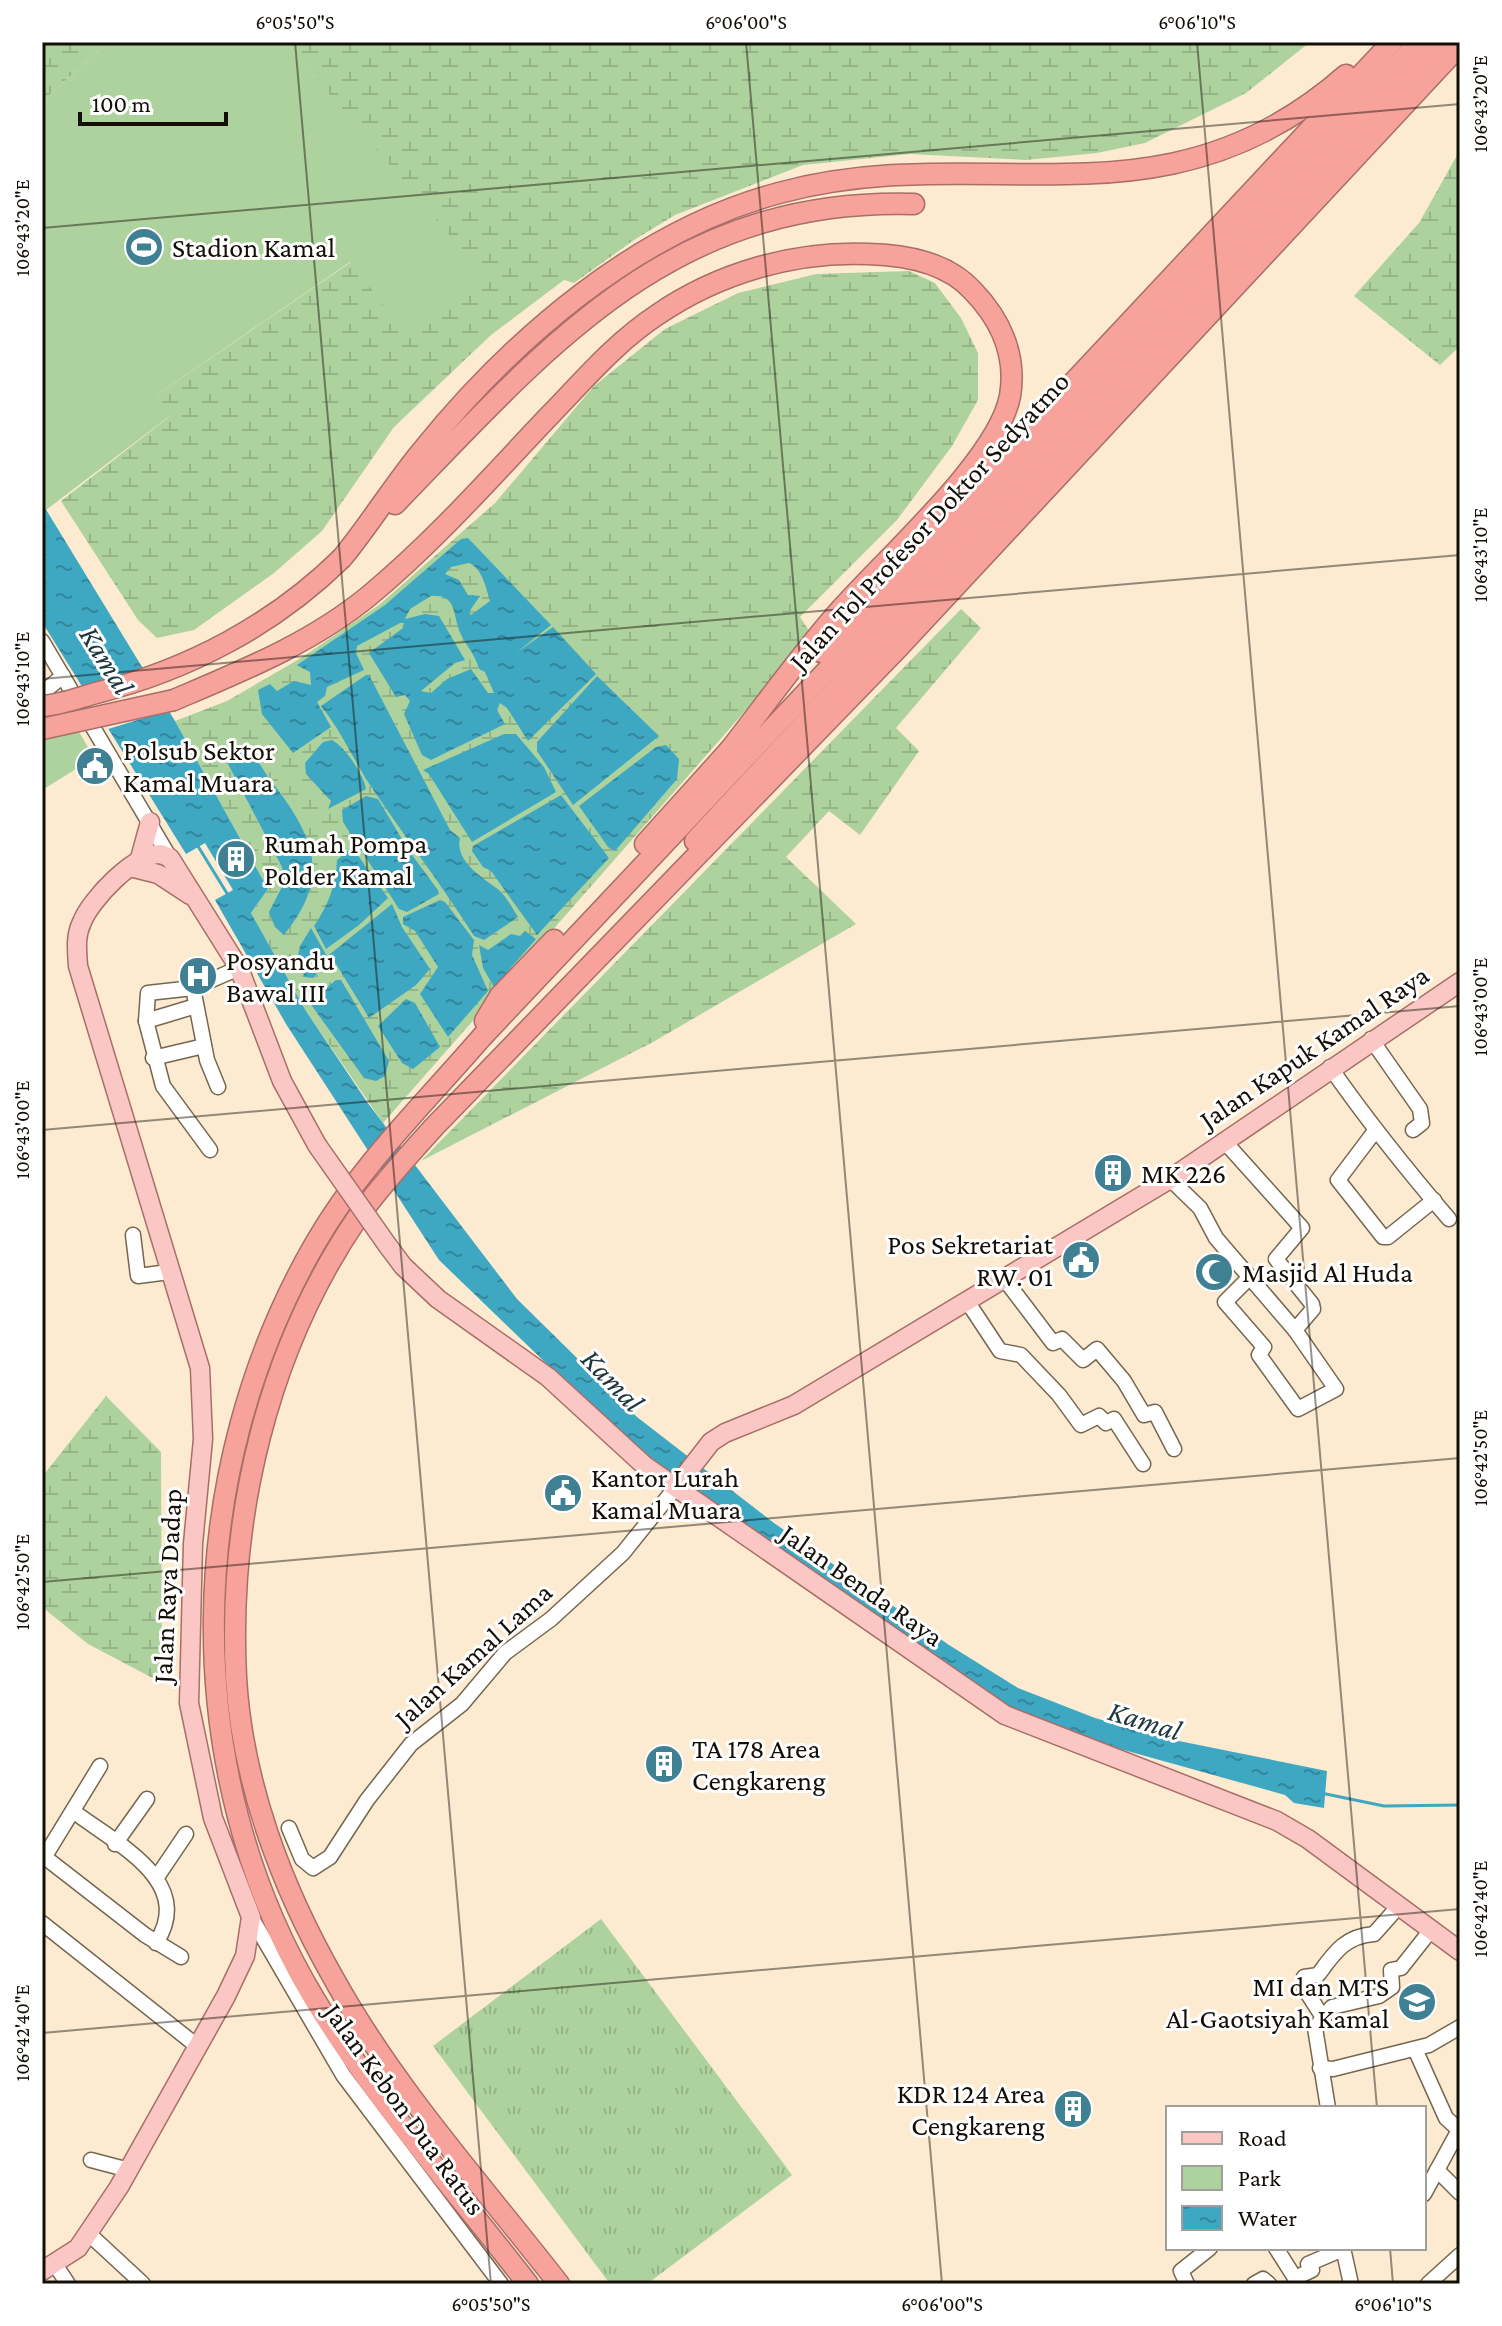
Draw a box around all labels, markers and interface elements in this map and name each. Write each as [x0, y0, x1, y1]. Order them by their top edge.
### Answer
text: 6°05'50"S [256, 11, 334, 33]
text: 6°06'00"S [705, 11, 787, 33]
text: 6°06'10"S [1158, 11, 1236, 33]
text: 106°43'20"E [1469, 55, 1491, 153]
scale bar [80, 76, 226, 126]
text: 100 m [92, 90, 151, 117]
text: 106°43'20"E [11, 179, 33, 277]
sports icon: Stadion Kamal [123, 226, 165, 268]
place label: Stadion Kamal [172, 232, 335, 263]
street label: Jalan Tol Profesor Doktor Sedyatmo [781, 366, 1075, 679]
text: 106°43'10"E [1469, 508, 1491, 602]
water label: Kamal [73, 620, 141, 701]
text: 106°43'10"E [11, 632, 33, 726]
place label: Polsub Sektor Kamal Muara [123, 735, 275, 798]
public building icon: Polsub Sektor Kamal Muara [74, 745, 116, 787]
place label: Rumah Pompa Polder Kamal [264, 828, 427, 891]
building icon: Rumah Pompa Polder Kamal [215, 838, 257, 880]
place label: Posyandu Bawal III [226, 945, 335, 1008]
hospital icon: Posyandu Bawal III [177, 955, 219, 997]
text: 106°43'00"E [1469, 958, 1491, 1056]
street label: Jalan Kapuk Kamal Raya [1191, 959, 1434, 1137]
text: 106°43'00"E [11, 1081, 33, 1179]
building icon: MK 226 [1092, 1152, 1134, 1194]
place label: MK 226 [1141, 1158, 1226, 1189]
place label: Pos Sekretariat RW. 01 [887, 1229, 1054, 1292]
public building icon: Pos Sekretariat RW. 01 [1060, 1239, 1102, 1281]
mosque icon: Masjid Al Huda [1193, 1251, 1235, 1293]
place label: Masjid Al Huda [1242, 1257, 1413, 1288]
water label: Kamal [575, 1342, 651, 1419]
text: 106°42'50"E [1469, 1410, 1491, 1506]
place label: Kantor Lurah Kamal Muara [591, 1462, 741, 1525]
public building icon: Kantor Lurah Kamal Muara [542, 1472, 584, 1514]
street label: Jalan Raya Dadap [146, 1488, 188, 1687]
street label: Jalan Benda Raya [772, 1516, 949, 1653]
text: 106°42'50"E [11, 1534, 33, 1630]
street label: Jalan Kamal Lama [386, 1576, 558, 1736]
water label: Kamal [1105, 1693, 1186, 1747]
place label: TA 178 Area Cengkareng [692, 1733, 826, 1796]
building icon: TA 178 Area Cengkareng [643, 1743, 685, 1785]
text: 106°42'40"E [1469, 1860, 1491, 1957]
place label: MI dan MTS Al-Gaotsiyah Kamal [1166, 1971, 1389, 2034]
school or university icon: MI dan MTS Al-Gaotsiyah Kamal [1396, 1981, 1438, 2023]
text: 106°42'40"E [11, 1984, 33, 2081]
street label: Jalan Kebon Dua Ratus [316, 1995, 492, 2221]
place label: KDR 124 Area Cengkareng [897, 2078, 1045, 2141]
building icon: KDR 124 Area Cengkareng [1052, 2088, 1094, 2130]
legend [1166, 2106, 1426, 2250]
text: Road [1238, 2124, 1287, 2151]
text: Park [1238, 2164, 1281, 2191]
text: Water [1238, 2204, 1297, 2231]
text: 6°05'50"S [452, 2293, 530, 2315]
text: 6°06'00"S [901, 2293, 983, 2315]
text: 6°06'10"S [1354, 2293, 1432, 2315]

